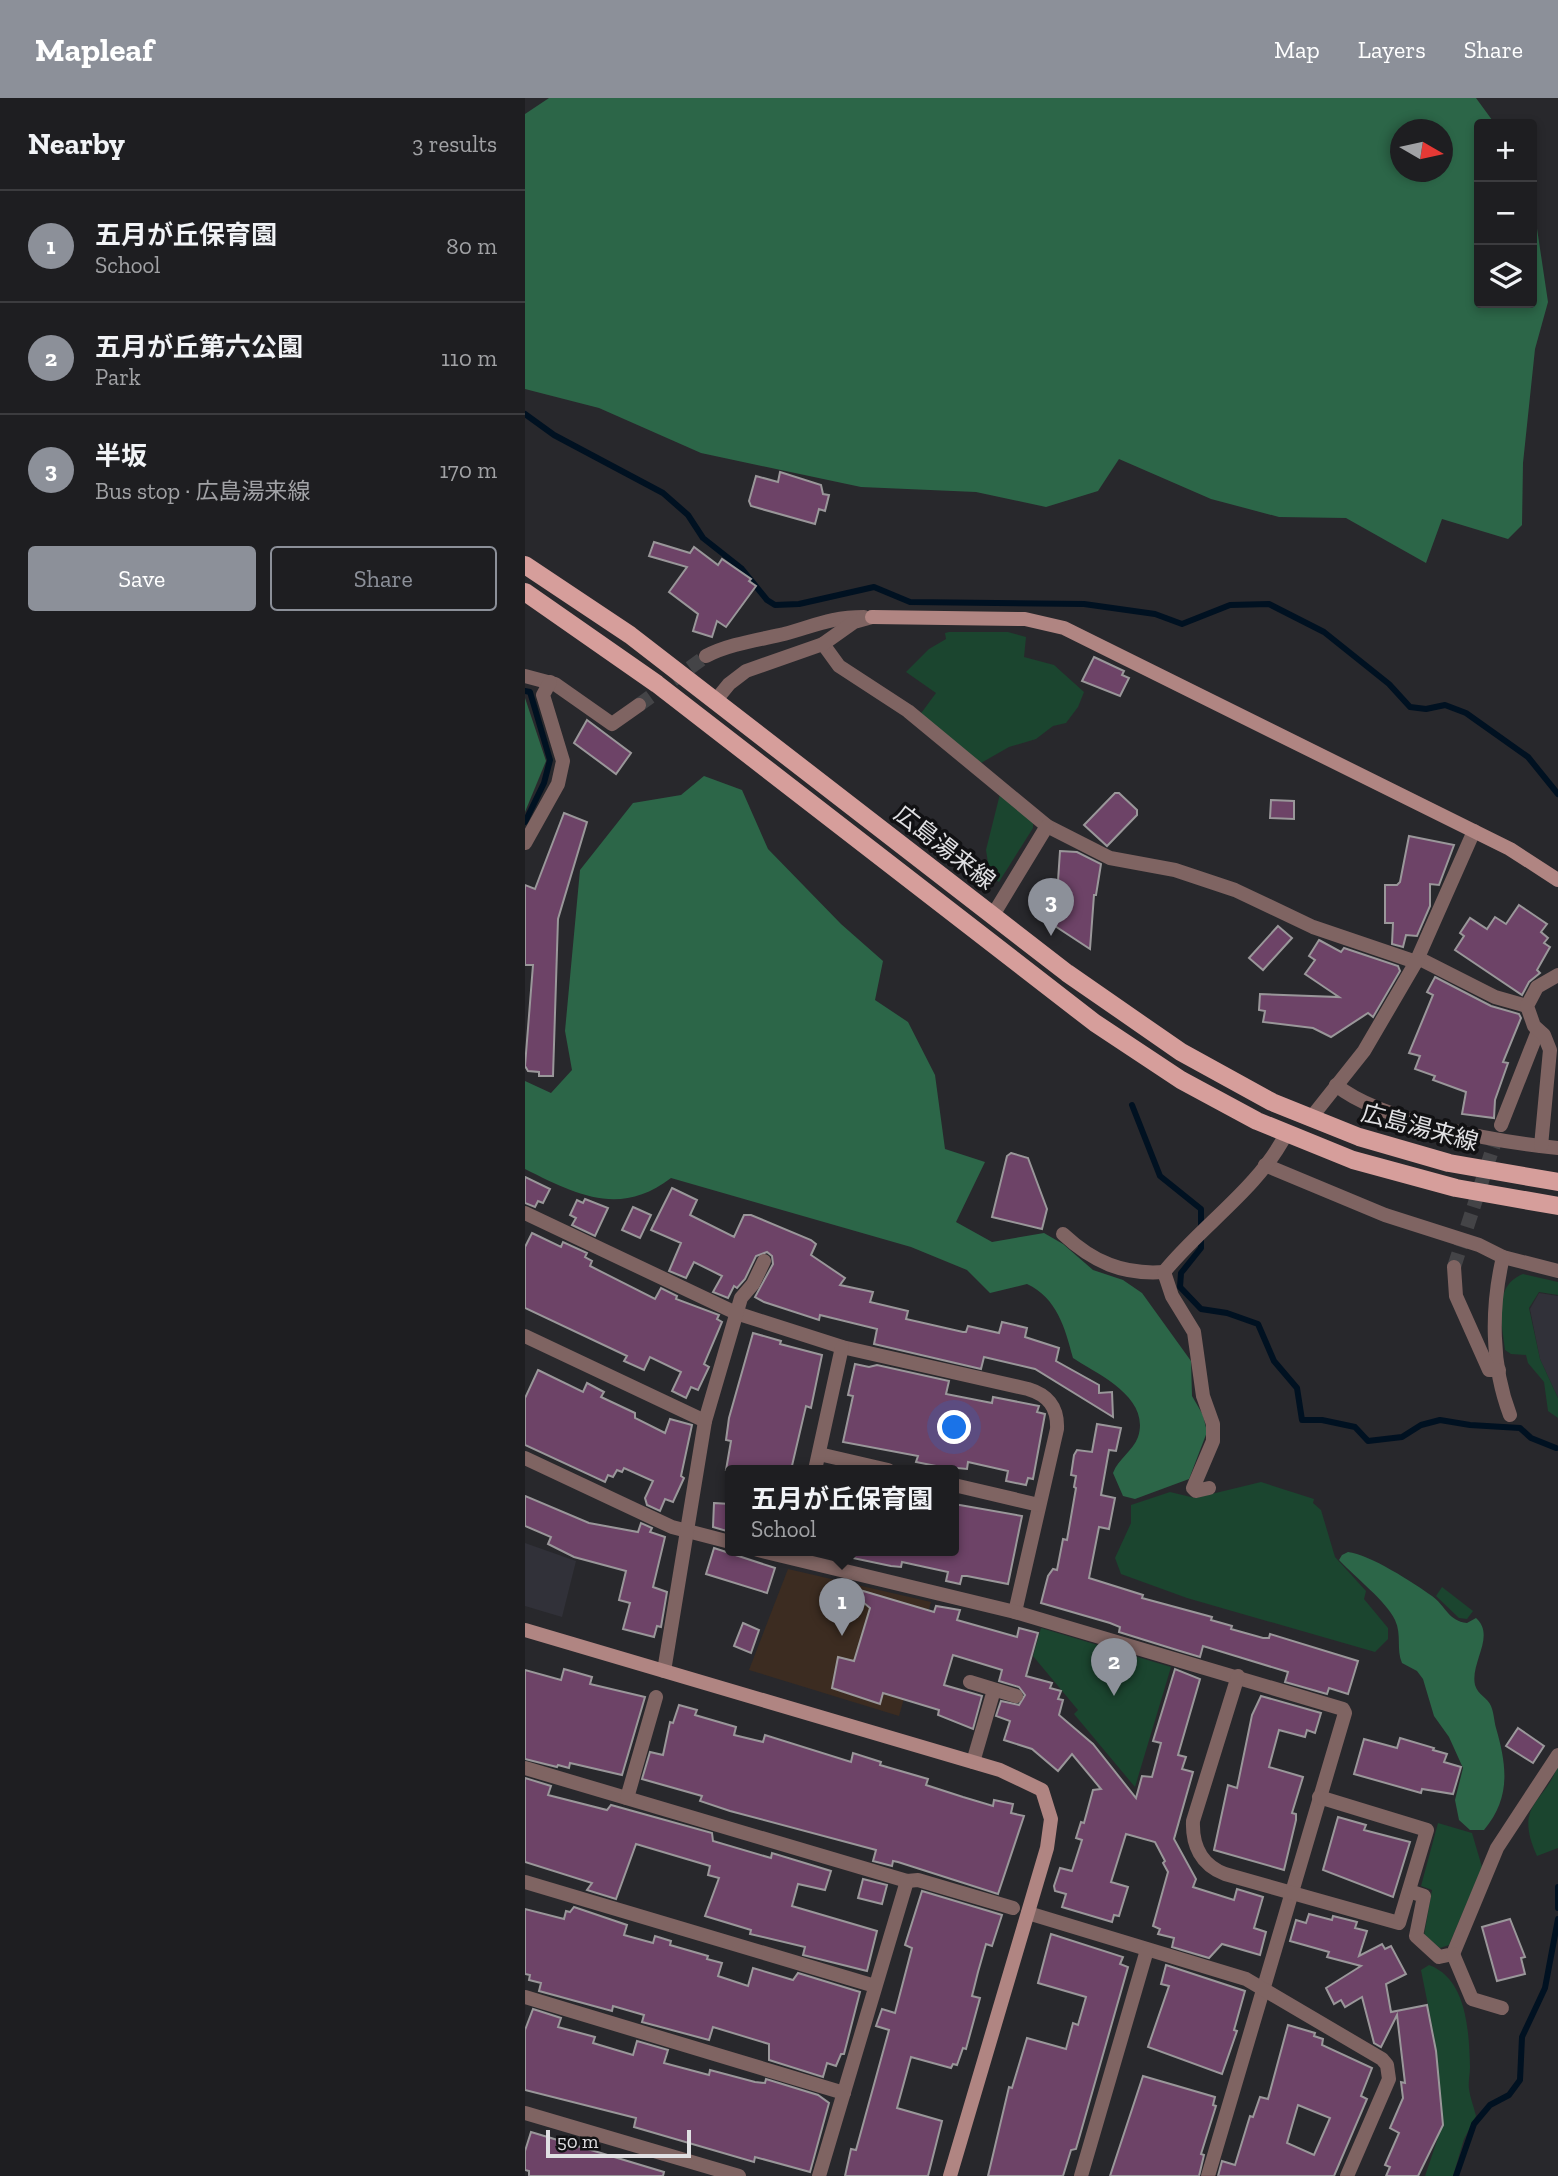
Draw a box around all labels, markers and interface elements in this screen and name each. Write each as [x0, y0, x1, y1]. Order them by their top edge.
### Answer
text: Mapleaf [35, 30, 153, 69]
text: Map [1274, 35, 1320, 64]
text: Layers [1358, 35, 1426, 64]
text: Share [1464, 35, 1523, 64]
north arrow [1390, 119, 1453, 182]
map controls [1474, 119, 1537, 308]
button: + [1474, 119, 1537, 182]
text: Nearby [28, 126, 125, 162]
text: 3 results [412, 130, 497, 158]
button: − [1474, 182, 1537, 245]
text: 五月が丘保育園 [95, 219, 277, 251]
text: 1 [46, 232, 56, 260]
text: 80 m [446, 232, 497, 260]
button: layers [1474, 245, 1537, 308]
text: School [95, 251, 160, 279]
text: 五月が丘第六公園 [95, 331, 303, 363]
text: 2 [45, 344, 57, 372]
text: 110 m [441, 344, 497, 372]
text: Park [95, 363, 141, 391]
text: 半坂 [95, 440, 147, 472]
text: 3 [45, 456, 57, 484]
text: 170 m [439, 456, 497, 484]
text: Bus stop · 広島湯来線 [95, 477, 311, 505]
button: Save [28, 546, 256, 611]
button: Share [270, 546, 497, 611]
street label: 広島湯来線 [889, 799, 1001, 895]
pin: 3 [1028, 878, 1074, 936]
street label: 広島湯来線 [1358, 1097, 1482, 1157]
your location [937, 1410, 971, 1444]
popup [725, 1465, 959, 1556]
text: 五月が丘保育園 [751, 1483, 933, 1515]
text: School [751, 1515, 816, 1543]
pin: 1 [819, 1578, 865, 1636]
pin: 2 [1091, 1638, 1137, 1696]
scale bar [546, 2127, 691, 2159]
text: 50 m [557, 2130, 598, 2153]

